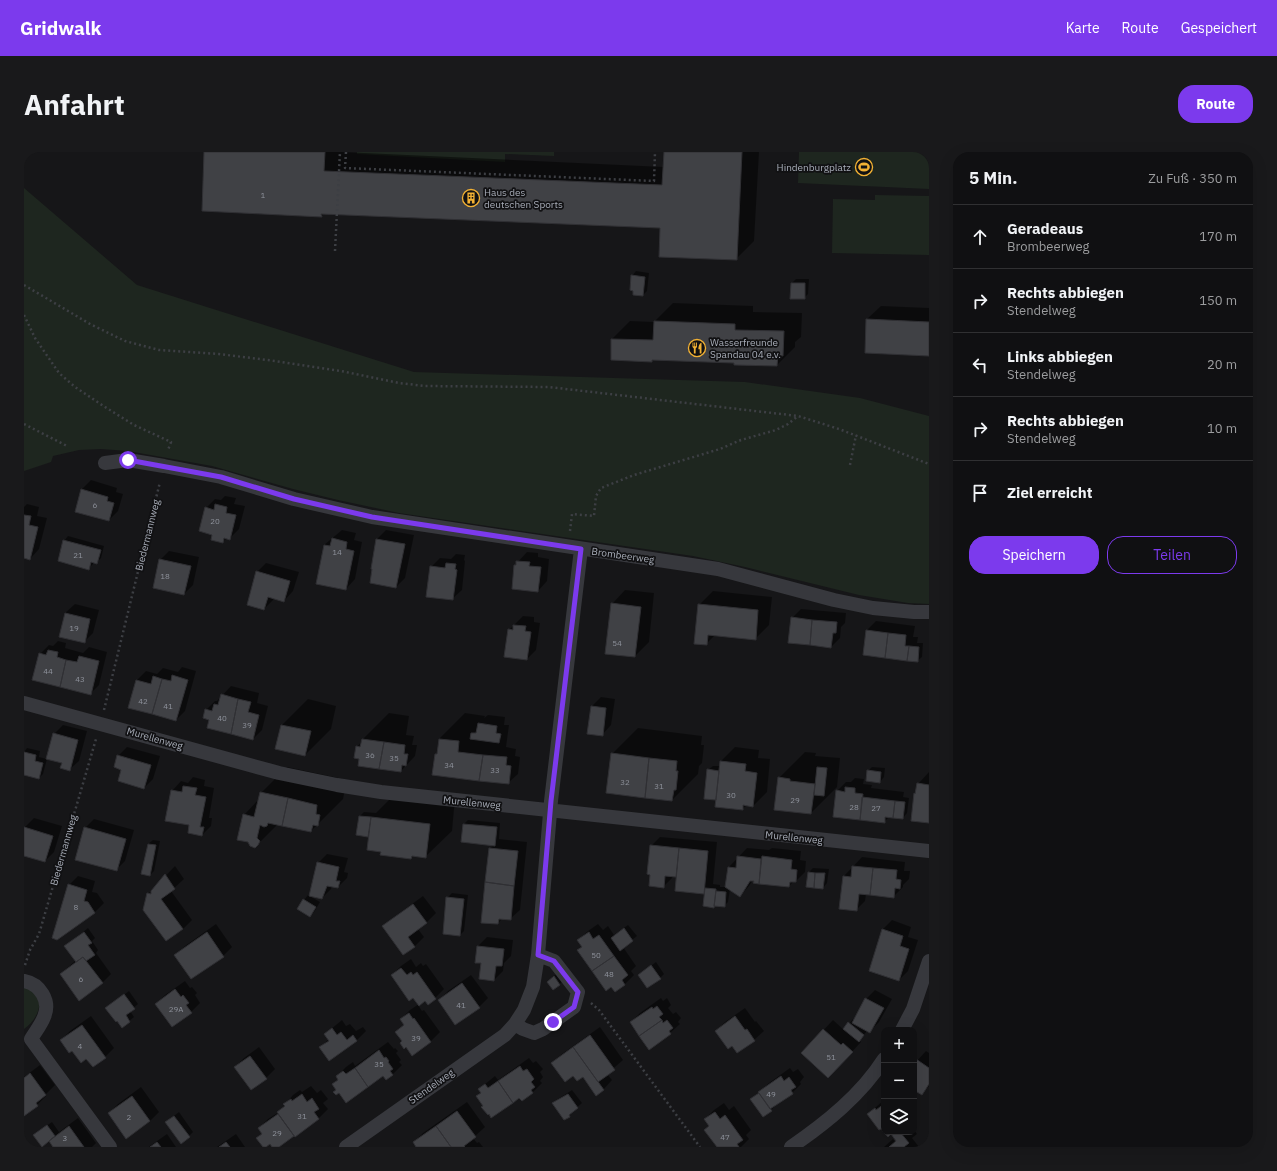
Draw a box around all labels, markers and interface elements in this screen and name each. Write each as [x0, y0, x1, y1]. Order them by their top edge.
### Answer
text: Gridwalk [20, 16, 102, 40]
text: Karte [1066, 19, 1100, 37]
text: Route [1122, 19, 1159, 37]
text: Gespeichert [1181, 19, 1257, 37]
button: Route [1178, 85, 1253, 123]
text: Anfahrt [24, 86, 125, 123]
sports icon: Hindenburgplatz [854, 157, 874, 177]
place label: Hindenburgplatz [777, 161, 851, 174]
text: 5 Min. [969, 167, 1017, 189]
text: Zu Fuß · 350 m [1148, 170, 1237, 187]
place label: Haus des deutschen Sports [484, 186, 563, 211]
building icon: Haus des deutschen Sports [461, 188, 481, 208]
house number: 1 [261, 190, 266, 200]
text: Geradeaus [1007, 219, 1083, 238]
icon: ahead [969, 226, 991, 248]
text: 170 m [1199, 228, 1237, 245]
text: Brombeerweg [1007, 238, 1089, 255]
text: Rechts abbiegen [1007, 283, 1124, 302]
icon: right [969, 290, 991, 312]
text: 150 m [1199, 292, 1237, 309]
text: Stendelweg [1007, 302, 1076, 319]
place label: Wasserfreunde Spandau 04 e.v. [710, 336, 781, 361]
restaurant icon: Wasserfreunde Spandau 04 e.v. [687, 338, 707, 358]
text: Links abbiegen [1007, 347, 1113, 366]
icon: left [969, 354, 991, 376]
text: 20 m [1207, 356, 1237, 373]
text: Stendelweg [1007, 366, 1076, 383]
text: Rechts abbiegen [1007, 411, 1124, 430]
icon: right [969, 418, 991, 440]
text: 10 m [1207, 420, 1237, 437]
text: Stendelweg [1007, 430, 1076, 447]
route start [119, 451, 137, 469]
icon: arrive [969, 482, 991, 504]
text: Ziel erreicht [1007, 483, 1093, 502]
street label: Biedermannweg [132, 497, 163, 572]
house number: 6 [93, 500, 98, 510]
house number: 20 [210, 516, 220, 526]
button: Speichern [969, 536, 1099, 574]
button: Teilen [1107, 536, 1237, 574]
street label: Brombeerweg [591, 545, 656, 566]
house number: 14 [332, 547, 342, 557]
house number: 21 [73, 550, 83, 560]
house number: 18 [160, 571, 170, 581]
house number: 19 [69, 623, 79, 633]
house number: 54 [612, 638, 622, 648]
house number: 44 [43, 666, 53, 676]
house number: 43 [75, 674, 85, 684]
house number: 42 [138, 696, 148, 706]
house number: 41 [163, 701, 173, 711]
house number: 40 [217, 713, 227, 723]
house number: 39 [242, 720, 252, 730]
street label: Murellenweg [125, 724, 185, 753]
house number: 36 [365, 750, 375, 760]
house number: 35 [389, 753, 399, 763]
house number: 34 [444, 760, 454, 770]
house number: 33 [490, 765, 500, 775]
house number: 32 [620, 777, 630, 787]
house number: 31 [654, 781, 664, 791]
house number: 30 [726, 790, 736, 800]
street label: Murellenweg [443, 793, 502, 812]
house number: 29 [790, 795, 800, 805]
house number: 28 [849, 802, 859, 812]
house number: 27 [871, 803, 881, 813]
street label: Biedermannweg [47, 812, 80, 887]
street label: Murellenweg [765, 828, 824, 847]
house number: 8 [74, 902, 79, 912]
house number: 50 [591, 950, 601, 960]
house number: 48 [604, 969, 614, 979]
house number: 6 [79, 974, 84, 984]
house number: 41 [456, 1000, 466, 1010]
house number: 29A [169, 1004, 183, 1014]
route end [544, 1013, 562, 1031]
map controls [881, 1027, 917, 1135]
button: + [881, 1027, 917, 1063]
house number: 39 [411, 1033, 421, 1043]
house number: 4 [78, 1041, 83, 1051]
house number: 51 [826, 1052, 836, 1062]
house number: 35 [374, 1059, 384, 1069]
button: − [881, 1063, 917, 1099]
street label: Stendelweg [406, 1066, 457, 1107]
house number: 49 [766, 1089, 776, 1099]
button: layers [881, 1099, 917, 1135]
house number: 31 [297, 1111, 307, 1121]
house number: 2 [127, 1112, 132, 1122]
house number: 29 [272, 1128, 282, 1138]
house number: 47 [720, 1132, 730, 1142]
house number: 3 [63, 1133, 68, 1143]

